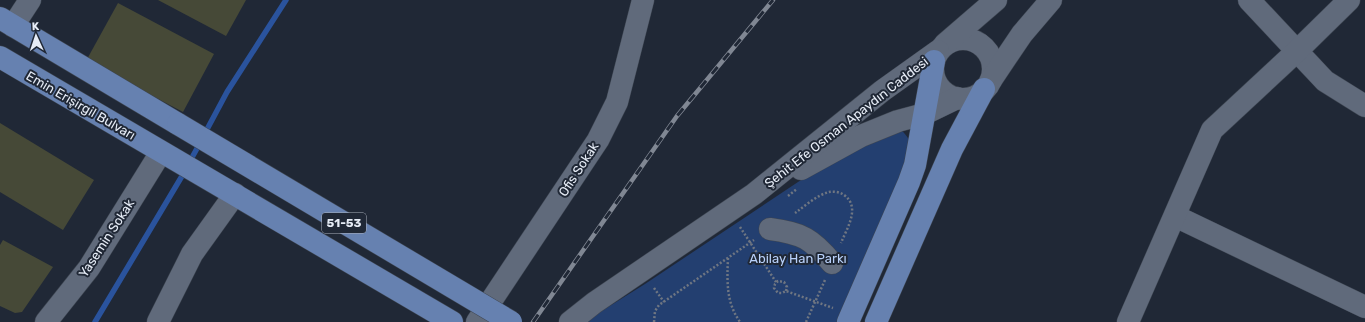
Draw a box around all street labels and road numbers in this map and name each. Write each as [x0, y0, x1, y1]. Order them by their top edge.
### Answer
street label: Şehit Efe Osman Apaydın Caddesi [762, 54, 931, 191]
street label: Emin Erişirgil Bulvarı [23, 68, 138, 144]
street label: Ofis Sokak [555, 139, 602, 199]
street label: Yasemin Sokak [76, 196, 137, 280]
road number: 51-53 [322, 213, 366, 233]

